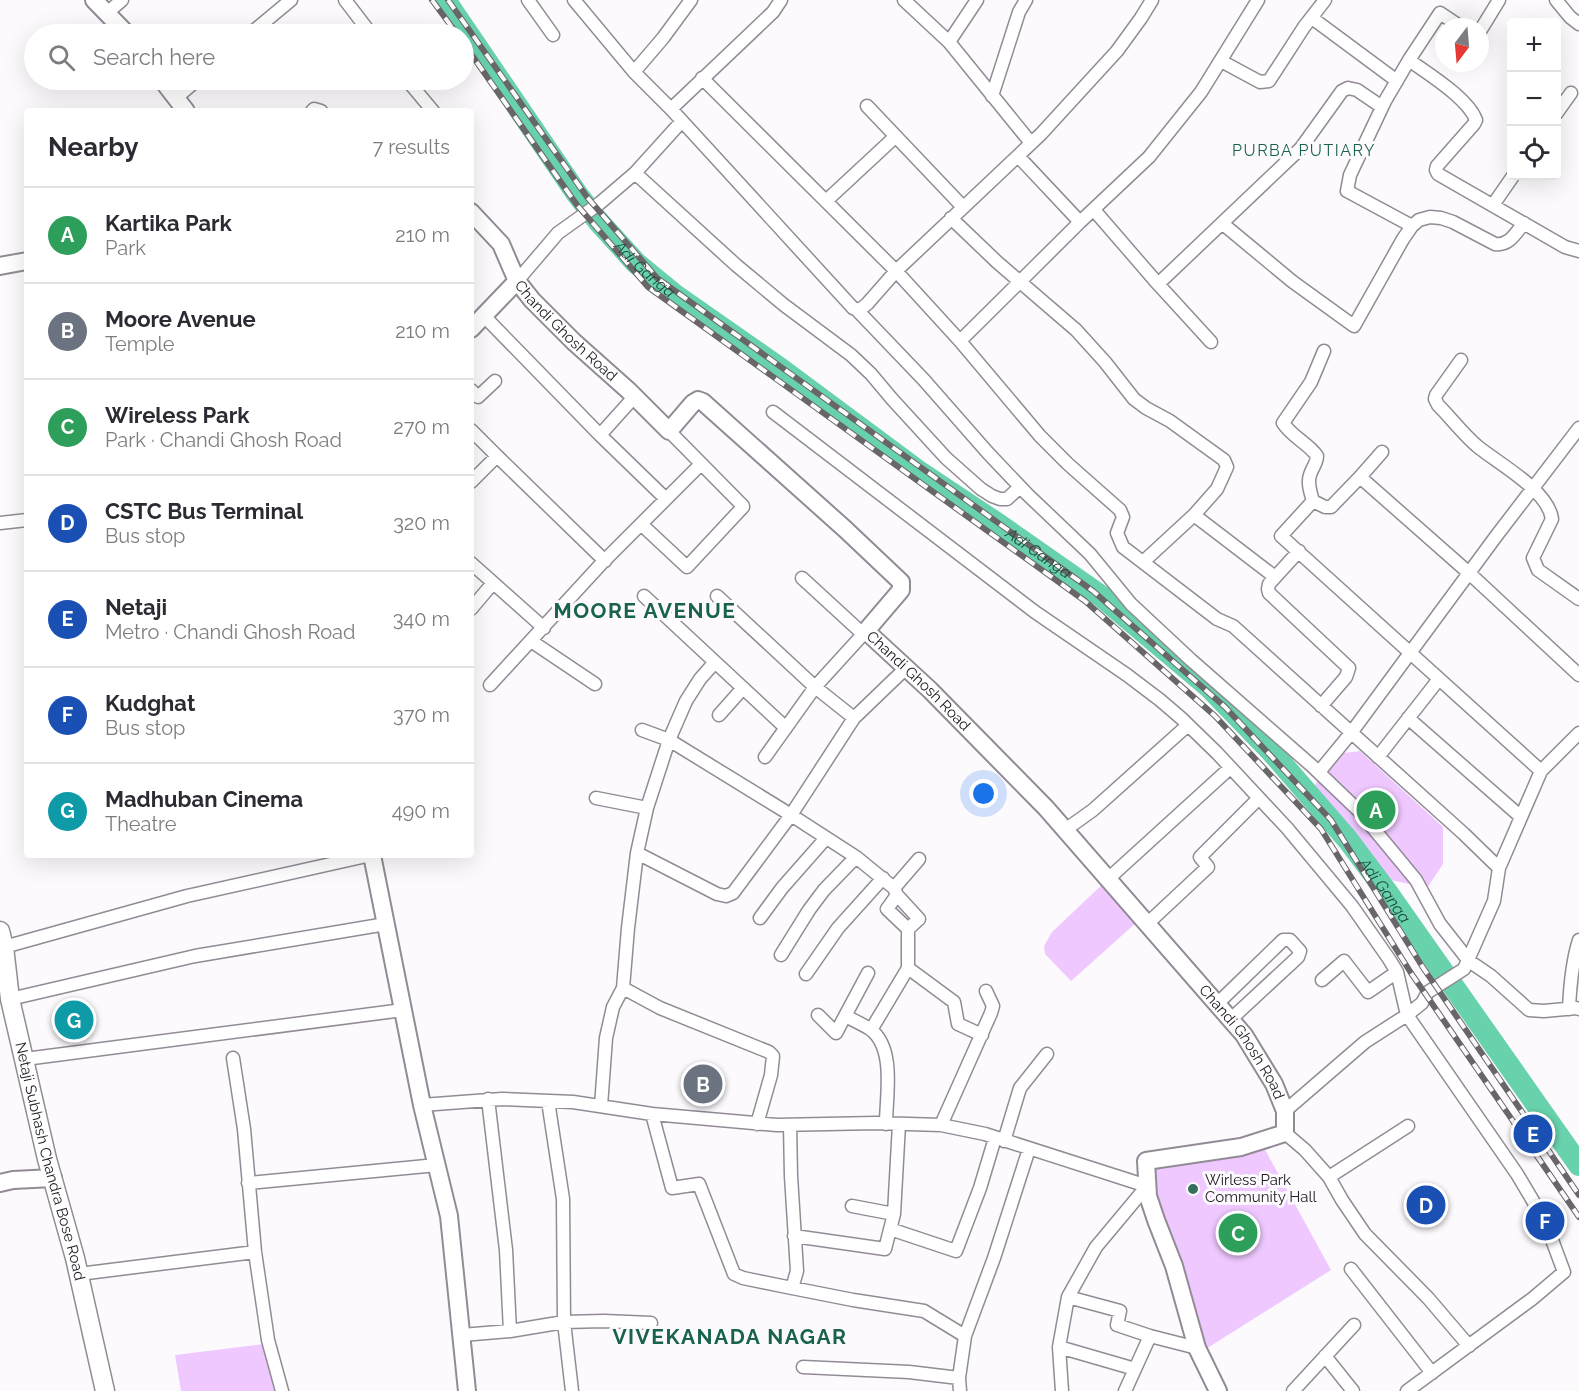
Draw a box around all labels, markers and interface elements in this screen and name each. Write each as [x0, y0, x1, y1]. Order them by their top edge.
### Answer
north arrow [1435, 18, 1489, 72]
map controls [1507, 18, 1561, 180]
button: + [1507, 18, 1561, 72]
search box [24, 24, 474, 90]
icon: search [45, 41, 78, 74]
text: Search here [93, 44, 215, 70]
button: − [1507, 72, 1561, 126]
button: locate [1507, 126, 1561, 180]
text: Nearby [48, 132, 138, 162]
text: 7 results [372, 135, 450, 159]
district label: PURBA PUTIARY [1232, 141, 1376, 160]
text: Kartika Park [105, 210, 232, 236]
text: A [61, 223, 74, 247]
text: 210 m [395, 223, 450, 247]
text: Park [105, 236, 146, 260]
water label: Adi Ganga [610, 236, 679, 302]
street label: Chandi Ghosh Road [511, 277, 621, 385]
text: Moore Avenue [105, 306, 256, 332]
text: B [61, 319, 74, 343]
text: 210 m [395, 319, 450, 343]
text: Temple [105, 332, 175, 356]
text: Wireless Park [105, 402, 249, 428]
text: C [61, 415, 74, 439]
text: 270 m [393, 415, 450, 439]
text: Park · Chandi Ghosh Road [105, 428, 342, 452]
text: CSTC Bus Terminal [105, 498, 303, 524]
text: D [60, 511, 75, 535]
text: 320 m [393, 511, 450, 535]
water label: Adi Ganga [1001, 523, 1076, 583]
text: Bus stop [105, 524, 185, 548]
text: Netaji [105, 594, 167, 620]
district label: MOORE AVENUE [553, 598, 737, 623]
text: E [61, 607, 74, 631]
text: 340 m [393, 607, 450, 631]
text: Metro · Chandi Ghosh Road [105, 620, 355, 644]
street label: Chandi Ghosh Road [863, 627, 974, 735]
text: Kudghat [105, 690, 195, 716]
text: F [62, 703, 73, 727]
text: 370 m [393, 703, 450, 727]
text: Bus stop [105, 716, 185, 740]
your location [969, 779, 998, 808]
text: Madhuban Cinema [105, 786, 303, 812]
pin: A [1356, 788, 1396, 832]
text: G [60, 799, 75, 823]
text: 490 m [392, 799, 450, 823]
text: Theatre [105, 812, 177, 836]
water label: Adi Ganga [1354, 853, 1415, 927]
street label: Chandi Ghosh Road [1195, 981, 1288, 1102]
pin: G [54, 998, 94, 1042]
street label: Netaji Subhash Chandra Bose Road [11, 1040, 89, 1282]
pin: B [684, 1062, 722, 1106]
pin: E [1514, 1112, 1552, 1156]
place label: Wirless Park Community Hall [1205, 1171, 1318, 1206]
marker: Wirless Park Community Hall [1186, 1182, 1200, 1196]
pin: D [1406, 1182, 1446, 1228]
pin: F [1526, 1198, 1564, 1244]
pin: C [1218, 1210, 1258, 1256]
district label: VIVEKANADA NAGAR [612, 1324, 848, 1349]

